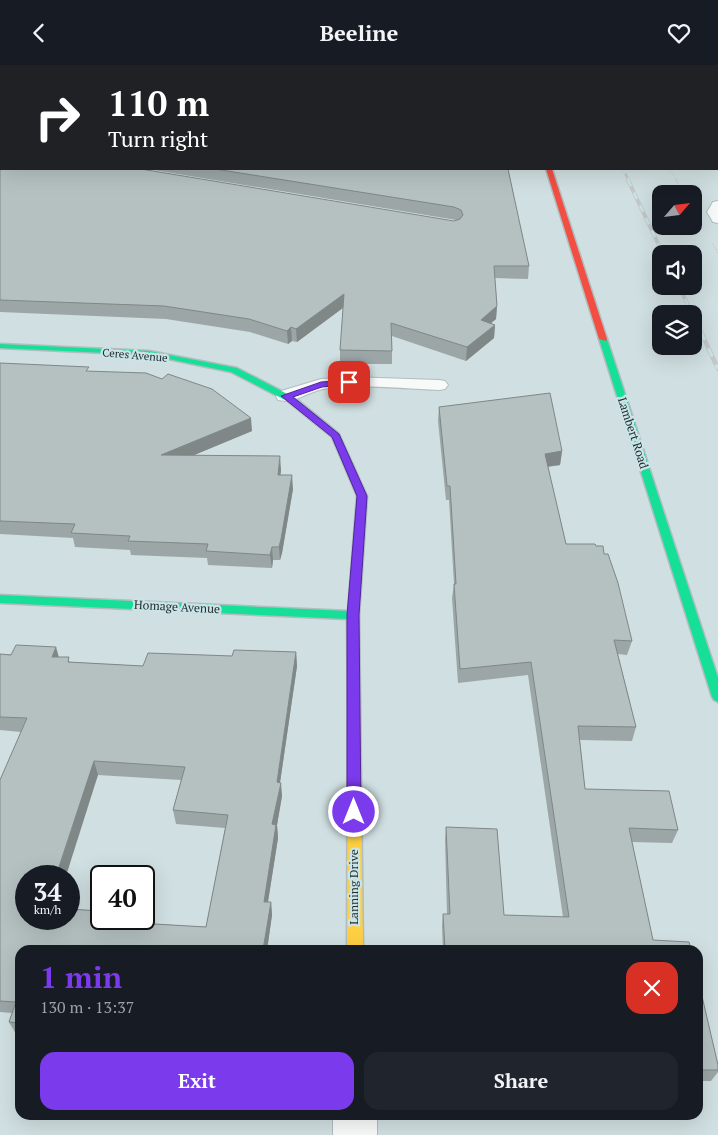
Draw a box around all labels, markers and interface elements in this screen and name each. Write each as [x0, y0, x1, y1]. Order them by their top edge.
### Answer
text: Beeline [320, 18, 398, 47]
icon: back [25, 19, 53, 47]
icon: heart [665, 19, 693, 47]
text: 110 m [108, 80, 209, 126]
icon: right [25, 85, 90, 150]
text: Turn right [108, 124, 208, 153]
north arrow [652, 185, 702, 235]
map controls [652, 185, 702, 355]
button: sound [652, 245, 702, 295]
button: layers [652, 305, 702, 355]
street label: Ceres Avenue [102, 345, 169, 365]
pin [328, 361, 370, 403]
icon: arrive [335, 368, 363, 396]
street label: Lambert Road [615, 395, 652, 471]
street label: Homage Avenue [134, 597, 220, 616]
position arrow [327, 785, 379, 837]
street label: Lanning Drive [346, 849, 361, 925]
speed limit sign: 40 [90, 865, 155, 930]
text: 34 [33, 875, 62, 908]
text: km/h [34, 902, 61, 917]
text: 1 min [40, 957, 122, 997]
button: close [626, 962, 678, 1014]
text: 130 m · 13:37 [40, 996, 134, 1018]
button: Exit [40, 1052, 354, 1110]
button: Share [364, 1052, 678, 1110]

